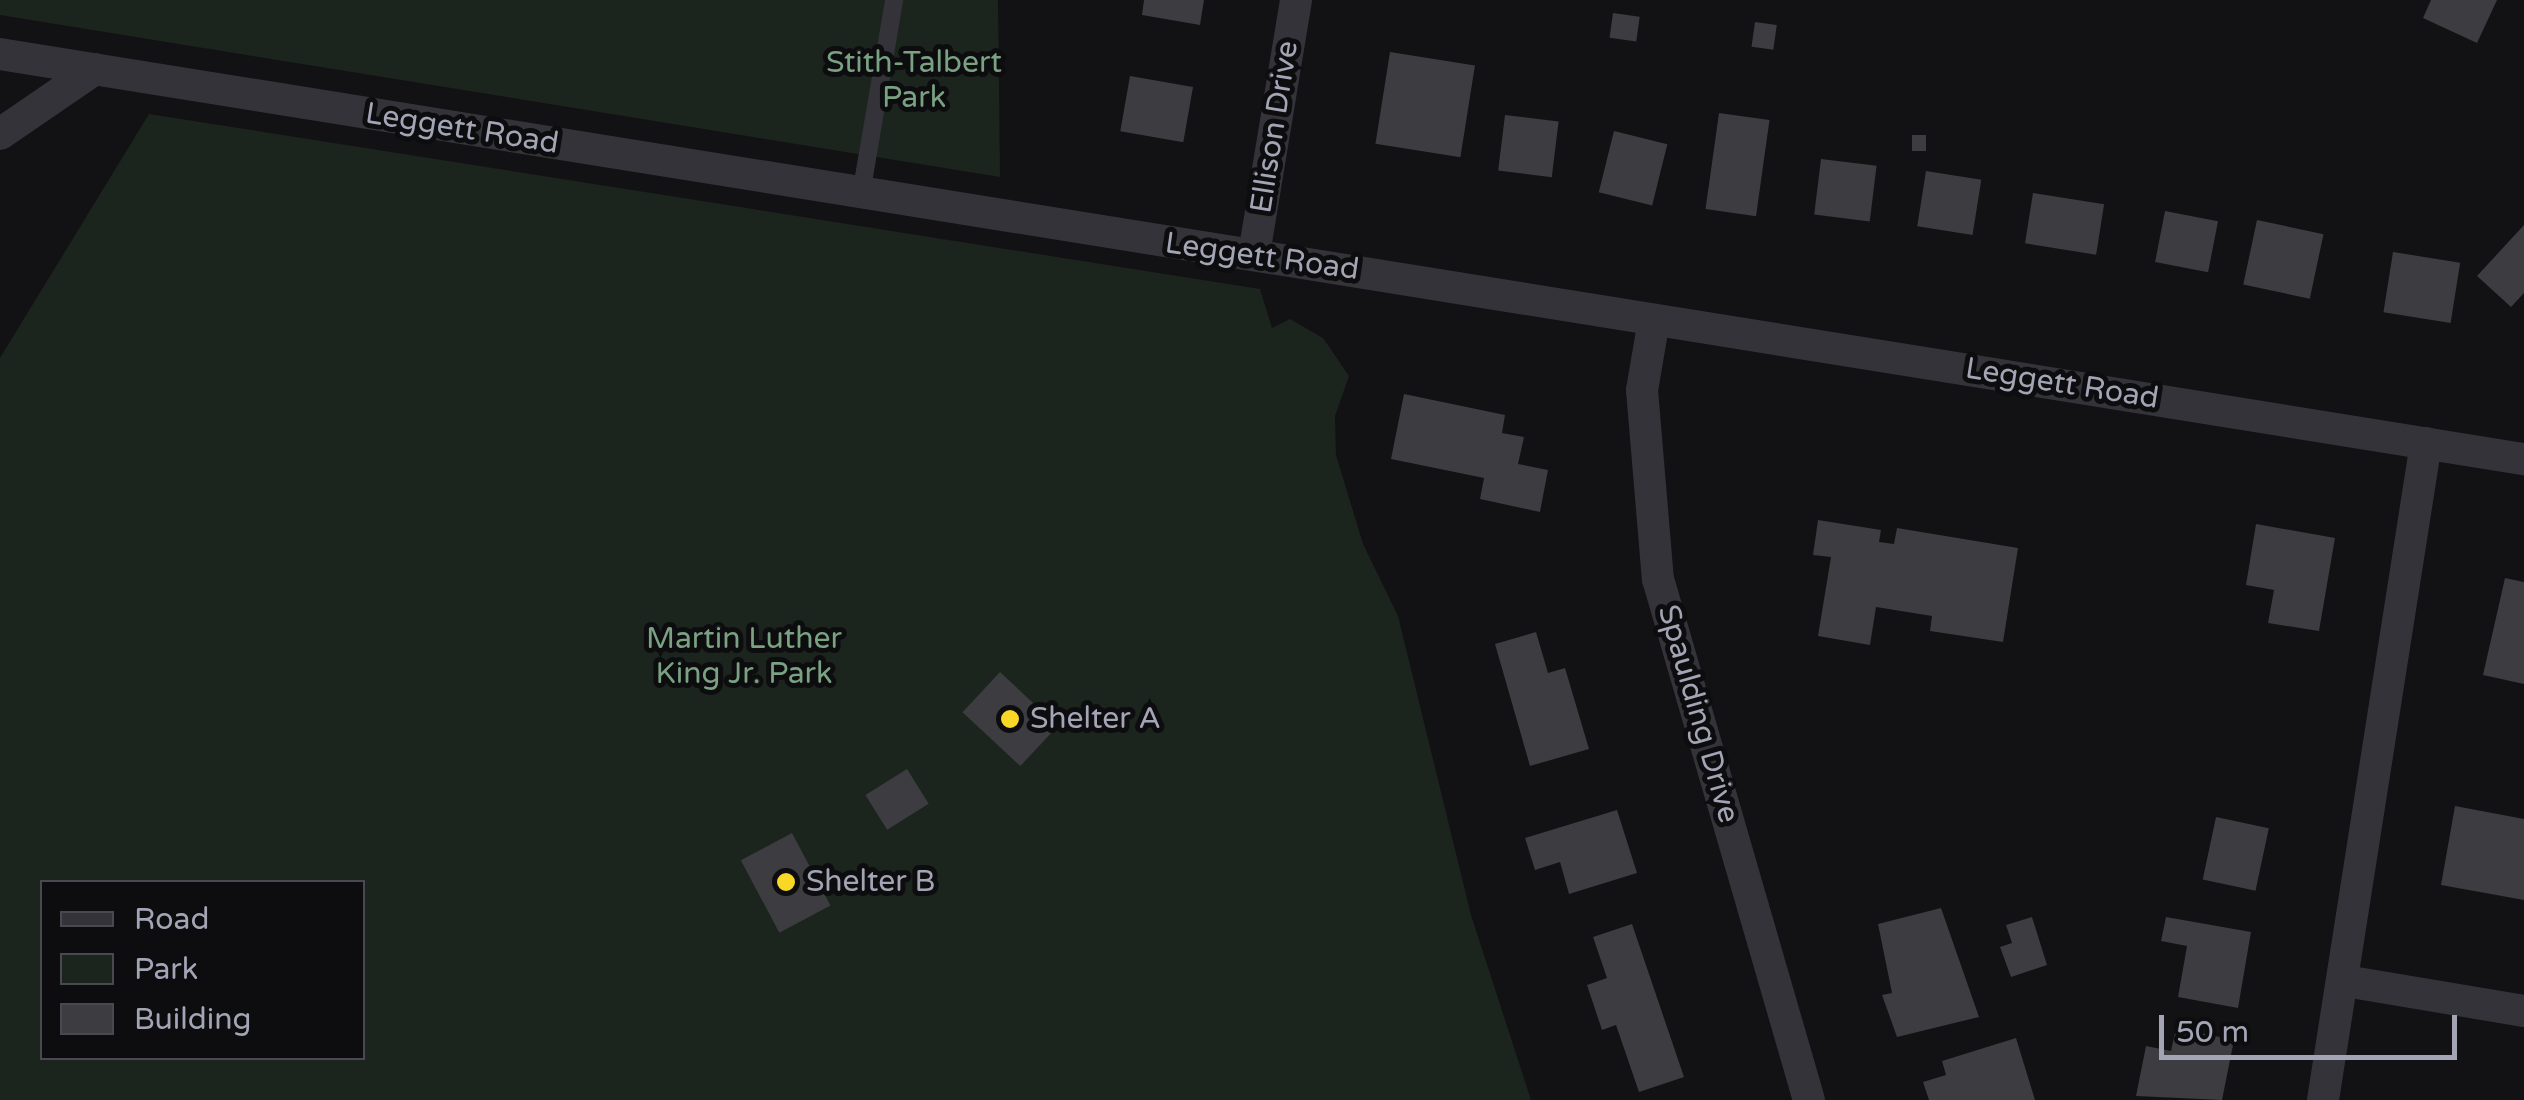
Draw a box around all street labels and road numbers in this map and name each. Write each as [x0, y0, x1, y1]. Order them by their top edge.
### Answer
street label: Ellison Drive [1244, 38, 1306, 216]
street label: Leggett Road [363, 96, 561, 162]
street label: Leggett Road [1163, 226, 1361, 288]
street label: Leggett Road [1963, 351, 2161, 417]
street label: Spaulding Drive [1650, 601, 1746, 827]

